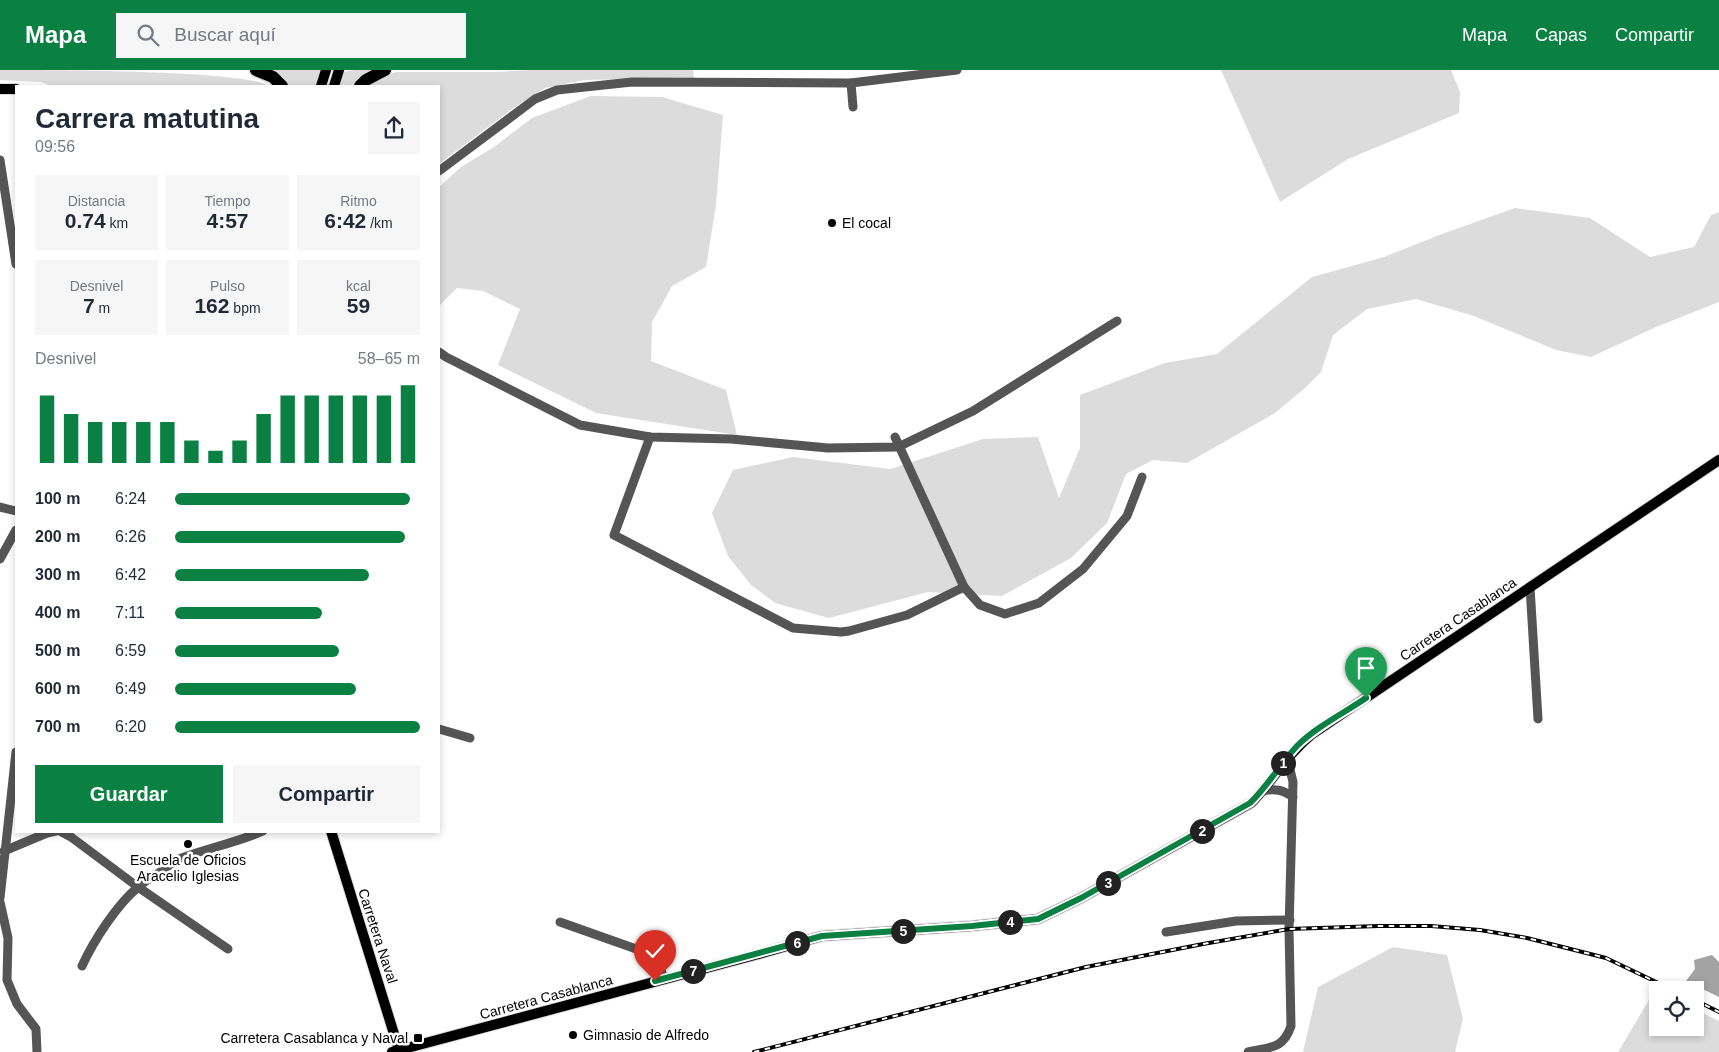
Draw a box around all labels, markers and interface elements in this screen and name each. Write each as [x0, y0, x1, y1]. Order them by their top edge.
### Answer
search box [116, 13, 466, 58]
text: Mapa [25, 21, 86, 48]
icon: search [134, 21, 162, 49]
text: Buscar aquí [174, 24, 276, 45]
text: Mapa [1462, 25, 1507, 45]
text: Capas [1535, 25, 1587, 45]
text: Compartir [1615, 25, 1694, 45]
button: share [368, 102, 420, 154]
text: Carrera matutina [35, 103, 259, 134]
text: 09:56 [35, 138, 75, 155]
text: Distancia [68, 193, 125, 209]
text: Tiempo [204, 193, 251, 209]
text: Ritmo [340, 193, 377, 209]
text: 0.74 [65, 209, 106, 232]
text: 4:57 [206, 209, 249, 232]
text: 6:42 [324, 209, 366, 232]
text: km [106, 215, 128, 231]
text: /km [366, 215, 393, 231]
place label: El cocal [842, 215, 891, 231]
marker: El cocal [826, 217, 838, 229]
text: Desnivel [70, 278, 123, 294]
text: Pulso [210, 278, 245, 294]
text: kcal [346, 278, 371, 294]
text: 7 [83, 294, 95, 317]
text: 162 [194, 294, 229, 317]
text: 59 [347, 294, 370, 317]
text: m [95, 300, 110, 316]
text: bpm [229, 300, 261, 316]
text: Desnivel [35, 350, 96, 367]
text: 58–65 m [358, 350, 420, 367]
text: 100 m [35, 490, 80, 507]
text: 6:24 [115, 490, 146, 507]
text: 200 m [35, 528, 80, 545]
text: 6:26 [115, 528, 146, 545]
text: 300 m [35, 566, 80, 583]
text: 6:42 [115, 566, 146, 583]
street label: Carretera Casablanca [1397, 574, 1519, 664]
text: 400 m [35, 604, 80, 621]
text: 7:11 [115, 604, 145, 621]
text: 500 m [35, 642, 80, 659]
text: 6:59 [115, 642, 146, 659]
pin [1345, 647, 1387, 698]
icon: arrive [1352, 654, 1380, 682]
text: 600 m [35, 680, 80, 697]
text: 6:49 [115, 680, 146, 697]
text: 700 m [35, 718, 80, 735]
text: 6:20 [115, 718, 146, 735]
pin: 1 [1270, 750, 1296, 776]
text: 1 [1280, 755, 1287, 771]
button: Guardar [35, 765, 223, 823]
button: Compartir [233, 765, 420, 823]
pin: 2 [1190, 818, 1214, 844]
text: 2 [1199, 823, 1206, 839]
marker: Escuela de Oficios Aracelio Iglesias [182, 838, 194, 850]
place label: Escuela de Oficios Aracelio Iglesias [130, 852, 246, 884]
pin: 3 [1096, 870, 1120, 896]
text: 3 [1105, 875, 1112, 891]
street label: Carretera Naval [355, 887, 401, 985]
pin: 4 [998, 910, 1022, 934]
text: 4 [1007, 914, 1014, 930]
pin: 5 [890, 918, 916, 944]
text: 5 [900, 923, 907, 939]
pin [634, 930, 676, 981]
pin: 6 [784, 930, 810, 956]
text: 6 [794, 935, 801, 951]
icon: check [641, 937, 669, 965]
pin: 7 [680, 958, 706, 984]
text: 7 [690, 963, 697, 979]
street label: Carretera Casablanca [478, 971, 614, 1022]
map controls [1649, 981, 1704, 1036]
button: locate [1649, 981, 1704, 1036]
place label: Gimnasio de Alfredo [583, 1027, 709, 1043]
marker: Gimnasio de Alfredo [567, 1029, 579, 1041]
place label: Carretera Casablanca y Naval [220, 1030, 408, 1046]
marker: Carretera Casablanca y Naval [412, 1032, 424, 1044]

